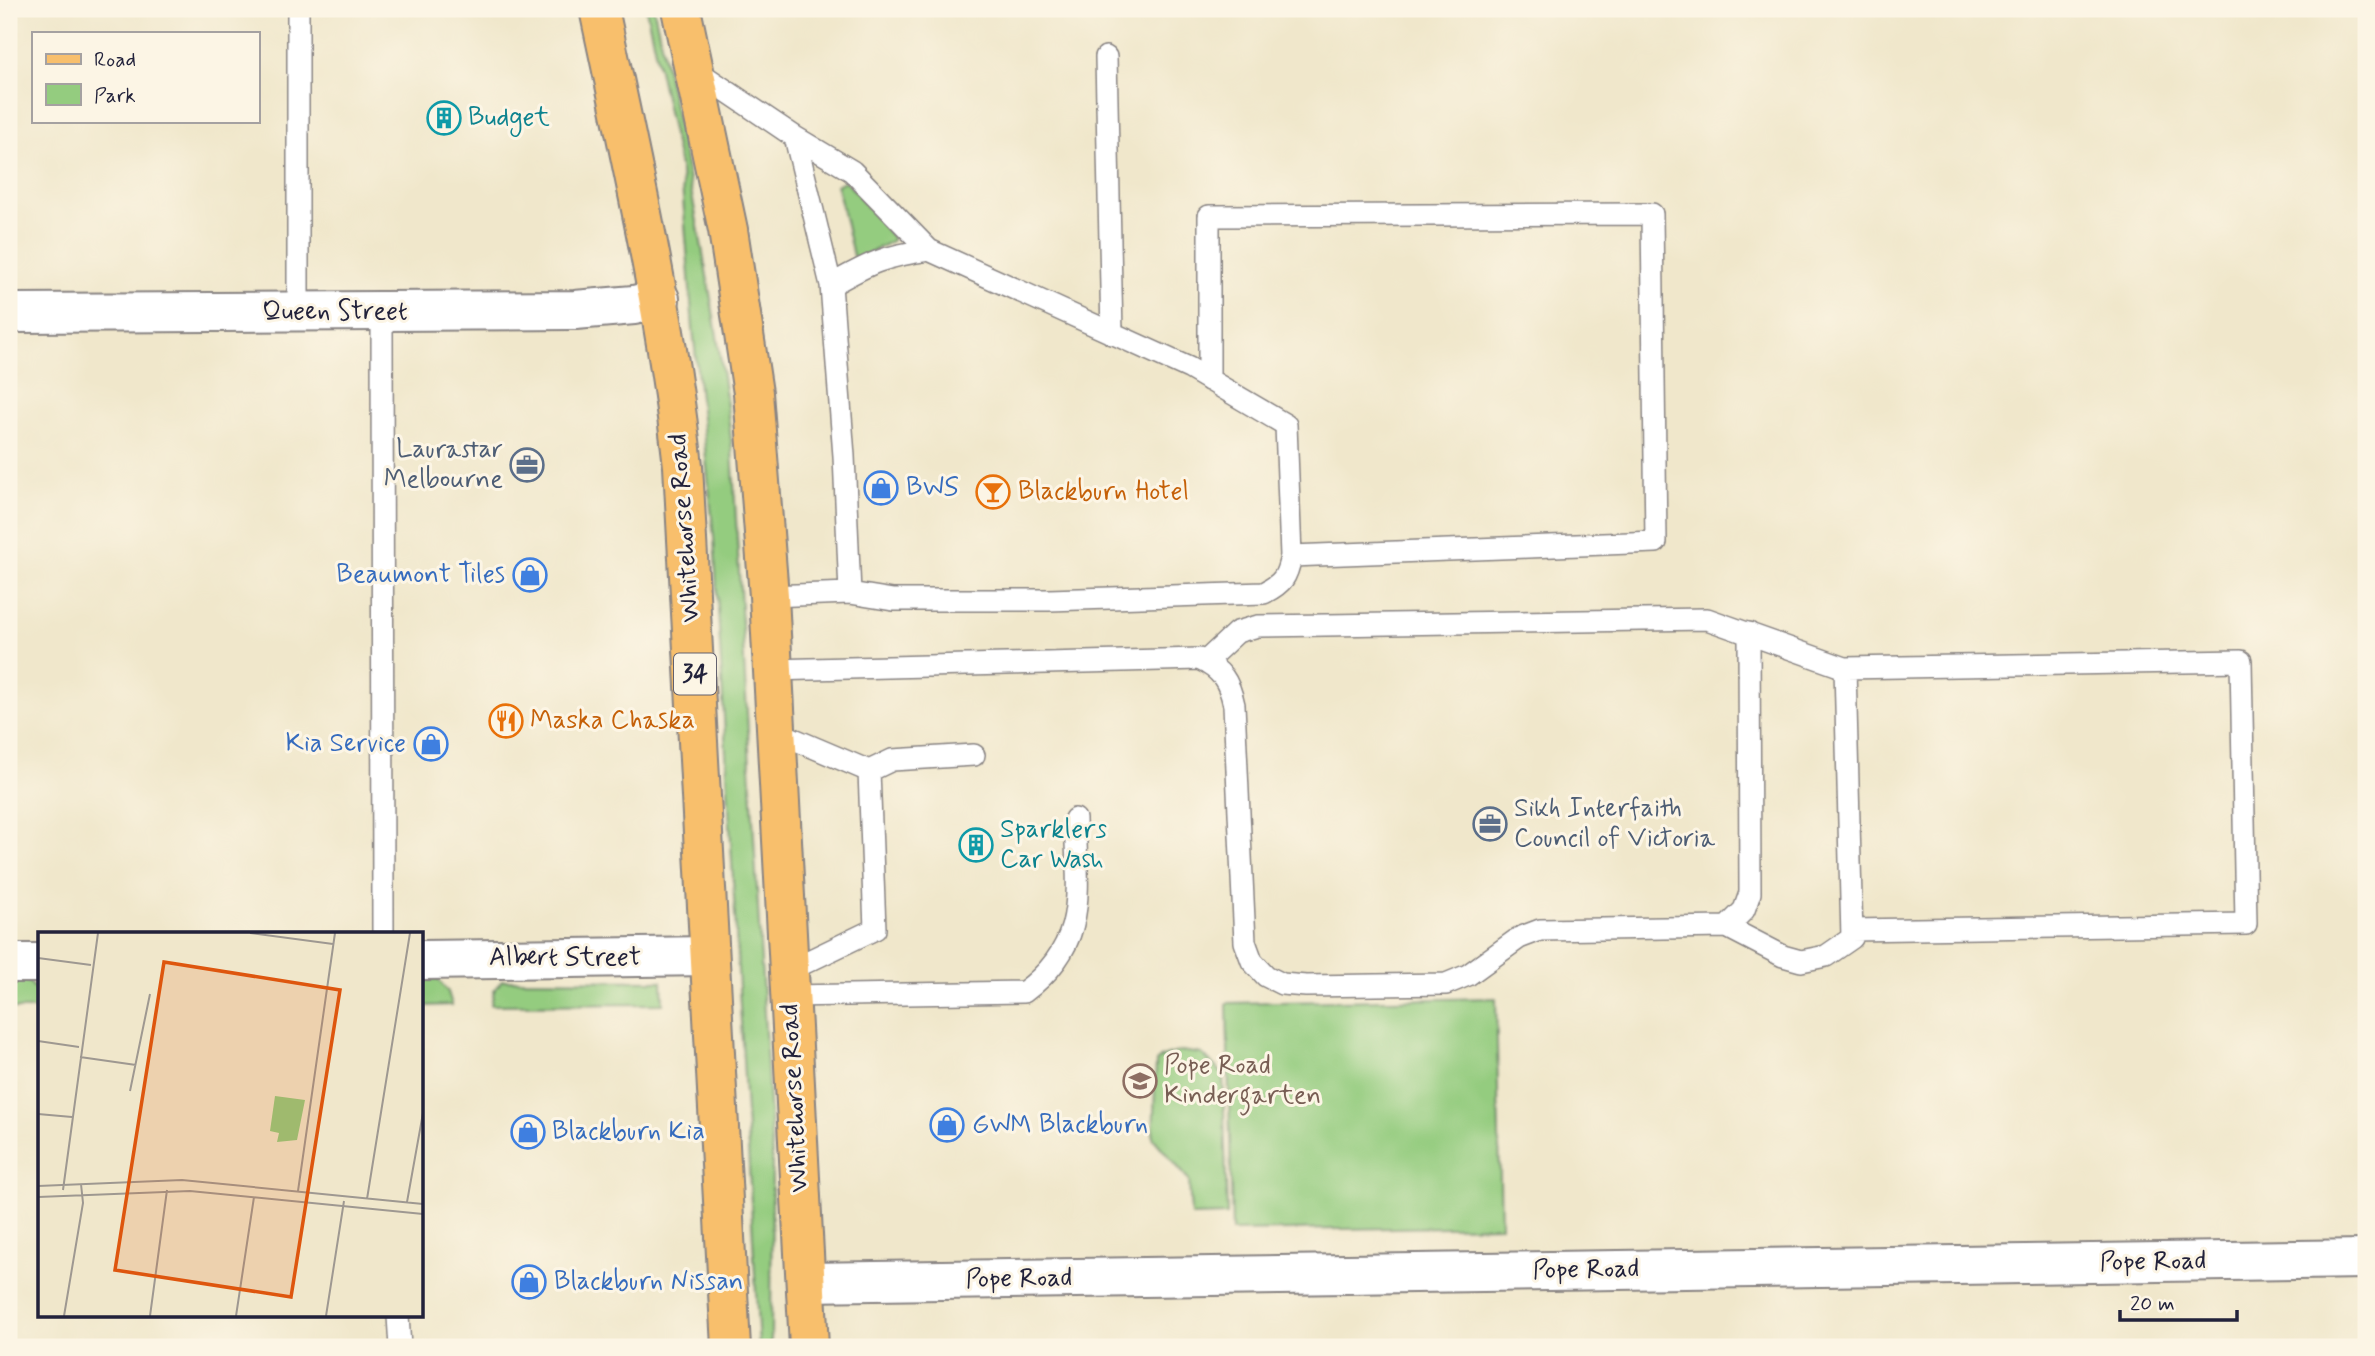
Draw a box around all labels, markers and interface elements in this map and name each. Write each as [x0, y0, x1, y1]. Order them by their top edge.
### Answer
legend [32, 32, 259, 122]
text: Road [94, 46, 136, 74]
text: Park [94, 82, 136, 110]
building icon: Budget [425, 99, 463, 137]
place label: Budget [468, 101, 550, 137]
street label: Queen Street [262, 295, 408, 329]
place label: Laurastar Melbourne [384, 433, 503, 497]
street label: Whitehorse Road [661, 433, 709, 623]
office icon: Laurastar Melbourne [508, 446, 546, 484]
shop icon: BWS [862, 469, 900, 507]
place label: BWS [906, 471, 959, 505]
bar icon: Blackburn Hotel [974, 473, 1012, 511]
place label: Blackburn Hotel [1018, 475, 1189, 509]
shop icon: Beaumont Tiles [511, 556, 549, 594]
place label: Beaumont Tiles [336, 558, 505, 592]
road number: 34 [674, 654, 716, 694]
restaurant icon: Maska Chaska [487, 702, 525, 740]
place label: Maska Chaska [530, 704, 695, 738]
shop icon: Kia Service [412, 725, 450, 763]
place label: Kia Service [286, 727, 406, 761]
place label: Sikh Interfaith Council of Victoria [1514, 792, 1716, 856]
office icon: Sikh Interfaith Council of Victoria [1471, 805, 1509, 843]
place label: Sparklers Car Wash [1000, 813, 1107, 877]
building icon: Sparklers Car Wash [957, 826, 995, 864]
inset map [38, 932, 424, 1318]
street label: Albert Street [489, 941, 641, 975]
street label: Whitehorse Road [773, 1003, 817, 1193]
place label: Pope Road Kindergarten [1164, 1049, 1321, 1116]
school or university icon: Pope Road Kindergarten [1121, 1062, 1159, 1100]
shop icon: GWM Blackburn [928, 1106, 966, 1144]
place label: GWM Blackburn [972, 1108, 1148, 1142]
shop icon: Blackburn Kia [509, 1113, 547, 1151]
place label: Blackburn Kia [552, 1115, 705, 1149]
street label: Pope Road [2099, 1244, 2207, 1280]
street label: Pope Road [1532, 1252, 1640, 1288]
street label: Pope Road [965, 1261, 1073, 1297]
shop icon: Blackburn Nissan [510, 1263, 548, 1301]
place label: Blackburn Nissan [554, 1265, 743, 1299]
scale bar [2120, 1279, 2237, 1323]
text: 20 m [2130, 1290, 2175, 1318]

